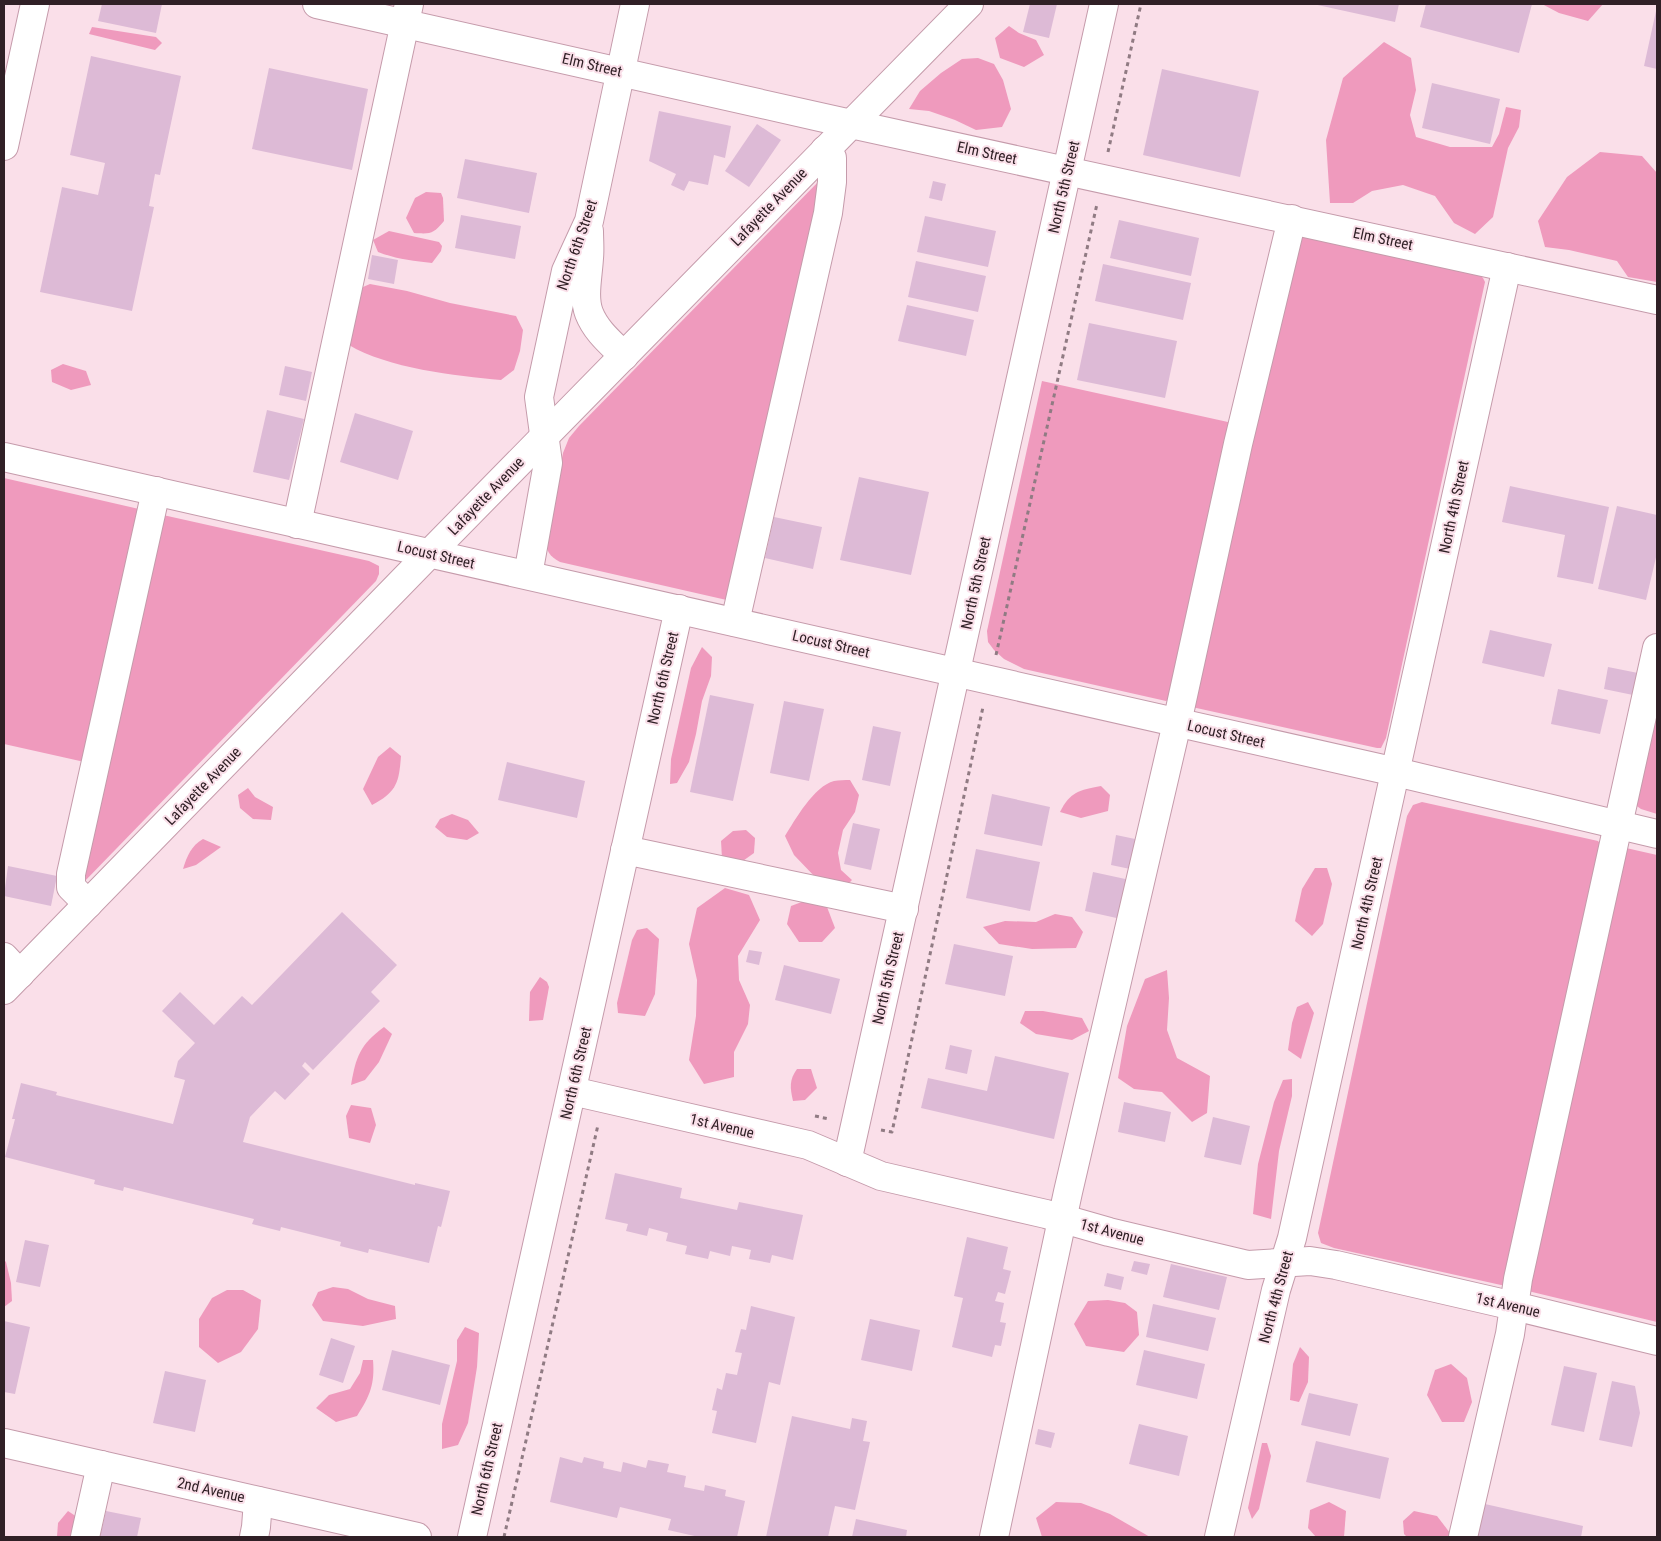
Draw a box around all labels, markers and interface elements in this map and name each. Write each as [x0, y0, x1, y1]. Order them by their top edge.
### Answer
street label: Elm Street [560, 49, 624, 81]
street label: Elm Street [955, 138, 1019, 168]
street label: North 5th Street [1045, 139, 1083, 235]
street label: Lafayette Avenue [727, 164, 811, 250]
street label: North 6th Street [553, 197, 601, 293]
street label: Elm Street [1351, 224, 1415, 254]
street label: Lafayette Avenue [444, 453, 528, 539]
street label: North 4th Street [1435, 459, 1473, 555]
street label: North 5th Street [957, 535, 995, 631]
street label: Locust Street [396, 537, 476, 573]
street label: Locust Street [791, 626, 871, 662]
street label: North 6th Street [644, 630, 682, 726]
street label: Locust Street [1186, 716, 1266, 752]
street label: Lafayette Avenue [161, 743, 245, 829]
street label: North 4th Street [1348, 855, 1386, 951]
street label: North 5th Street [869, 930, 907, 1026]
street label: North 6th Street [557, 1025, 595, 1121]
street label: 1st Avenue [688, 1110, 756, 1142]
street label: 1st Avenue [1078, 1215, 1146, 1249]
street label: North 4th Street [1255, 1249, 1297, 1345]
street label: 1st Avenue [1474, 1289, 1542, 1321]
street label: North 6th Street [468, 1421, 506, 1517]
street label: 2nd Avenue [175, 1473, 247, 1507]

